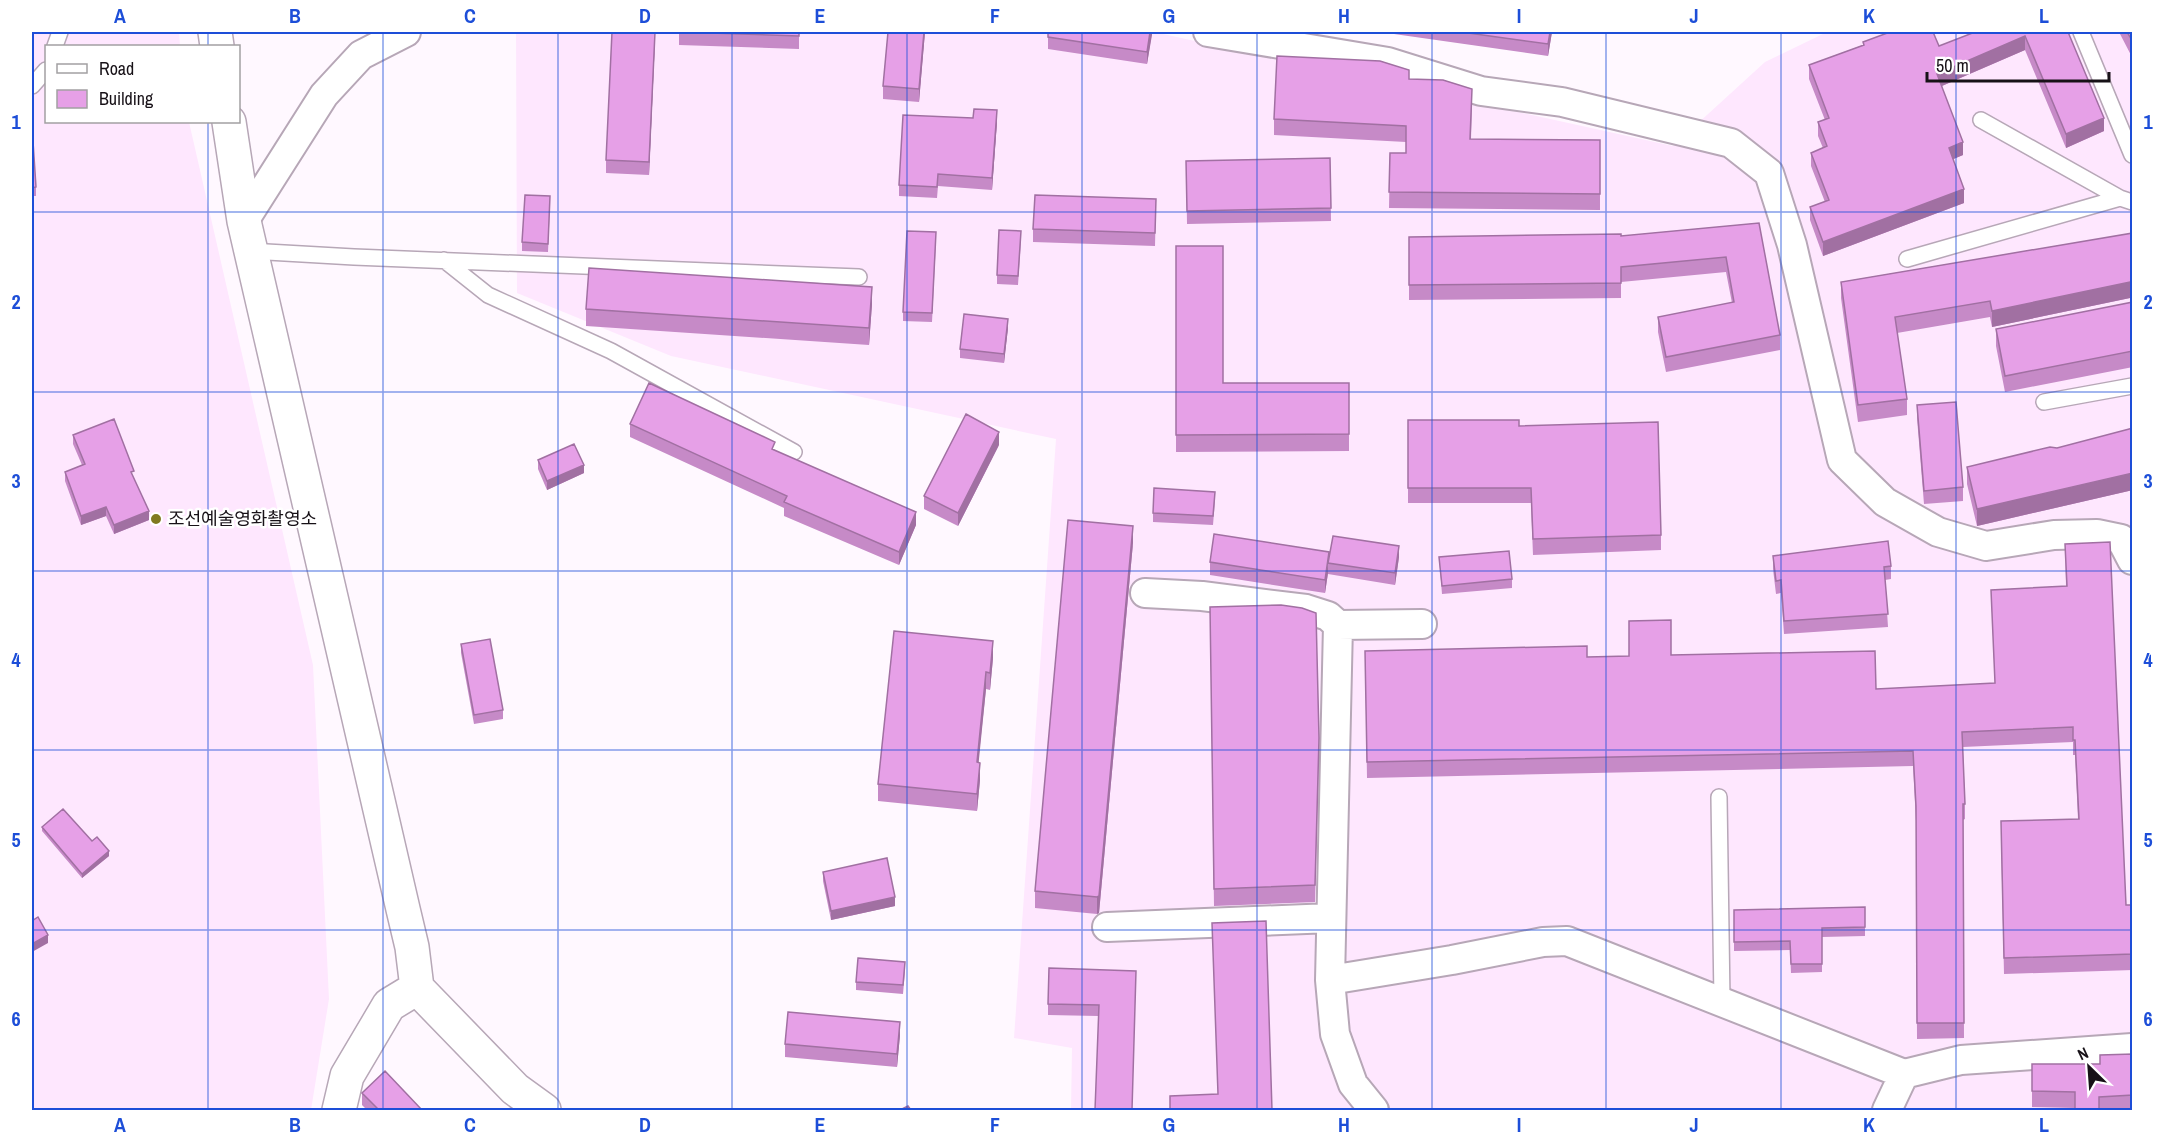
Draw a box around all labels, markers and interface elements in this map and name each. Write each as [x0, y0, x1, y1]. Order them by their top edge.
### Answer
text: A [114, 2, 126, 29]
text: B [289, 2, 301, 29]
text: C [464, 2, 476, 29]
text: D [639, 2, 651, 29]
text: E [815, 2, 826, 29]
text: F [990, 2, 1000, 29]
text: G [1163, 2, 1175, 29]
text: H [1338, 2, 1350, 29]
text: I [1517, 2, 1521, 29]
text: J [1689, 2, 1699, 29]
text: K [1863, 2, 1875, 29]
text: L [2039, 2, 2049, 29]
legend [45, 45, 240, 123]
scale bar [1927, 45, 2108, 83]
text: 50 m [1936, 53, 1969, 78]
text: Road [99, 56, 134, 81]
text: Building [99, 86, 154, 111]
text: 1 [11, 108, 21, 135]
text: 1 [2143, 108, 2153, 135]
text: 2 [11, 288, 21, 315]
text: 2 [2143, 288, 2153, 315]
text: 3 [11, 467, 21, 494]
text: 3 [2143, 467, 2153, 494]
place label: 조선예술영화촬영소 [168, 506, 317, 531]
marker: 조선예술영화촬영소 [149, 512, 163, 526]
text: 4 [11, 646, 21, 673]
text: 4 [2143, 646, 2153, 673]
text: 5 [11, 826, 21, 853]
text: 5 [2143, 826, 2153, 853]
text: 6 [11, 1005, 21, 1032]
text: 6 [2143, 1005, 2153, 1032]
north arrow [2059, 1037, 2119, 1097]
text: N [2074, 1041, 2092, 1065]
text: A [114, 1111, 126, 1138]
text: B [289, 1111, 301, 1138]
text: C [464, 1111, 476, 1138]
text: D [639, 1111, 651, 1138]
text: E [815, 1111, 826, 1138]
text: F [990, 1111, 1000, 1138]
text: G [1163, 1111, 1175, 1138]
text: H [1338, 1111, 1350, 1138]
text: I [1517, 1111, 1521, 1138]
text: J [1689, 1111, 1699, 1138]
text: K [1863, 1111, 1875, 1138]
text: L [2039, 1111, 2049, 1138]

